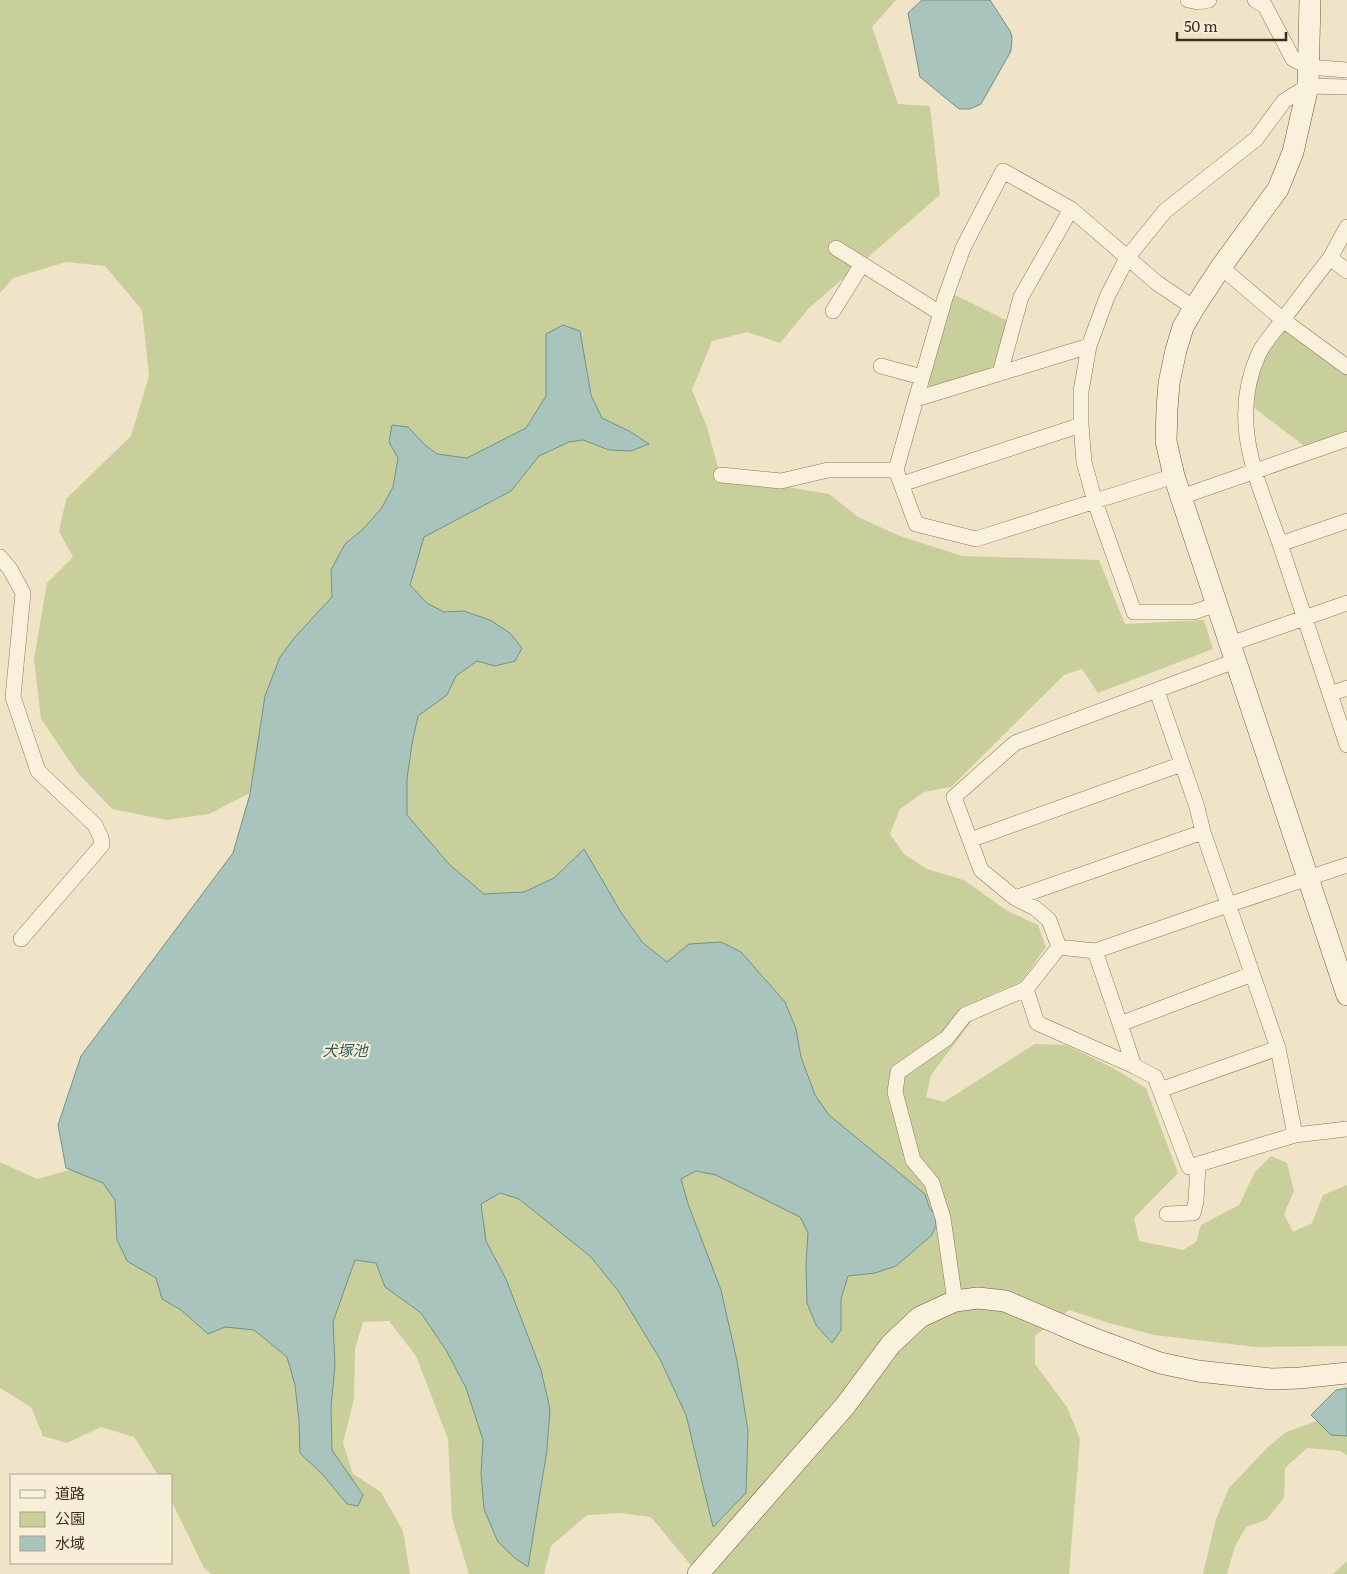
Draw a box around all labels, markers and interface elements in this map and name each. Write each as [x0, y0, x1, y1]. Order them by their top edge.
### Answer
scale bar [1177, 10, 1286, 42]
text: 50 m [1184, 14, 1218, 37]
water label: 犬塚池 [322, 1038, 369, 1061]
legend [10, 1474, 172, 1564]
text: 道路 [55, 1481, 85, 1504]
text: 公園 [55, 1506, 85, 1529]
text: 水域 [55, 1531, 85, 1554]

